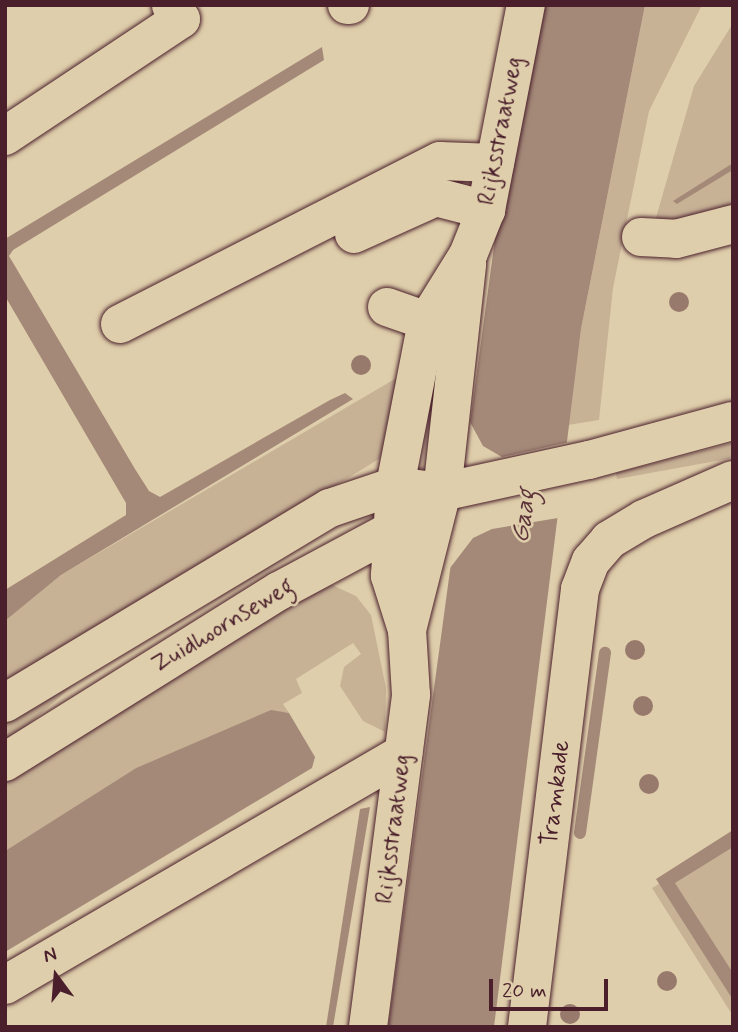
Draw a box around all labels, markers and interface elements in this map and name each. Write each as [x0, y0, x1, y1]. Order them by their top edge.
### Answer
street label: Rijksstraatweg [472, 54, 530, 208]
water label: Gaag [506, 487, 544, 545]
street label: Zuidhoornseweg [147, 572, 299, 680]
street label: Tramkade [535, 739, 577, 847]
street label: Rijksstraatweg [371, 752, 417, 906]
north arrow [21, 941, 91, 1011]
text: N [41, 942, 60, 969]
scale bar [493, 965, 612, 1009]
text: 20 m [502, 977, 547, 1005]

